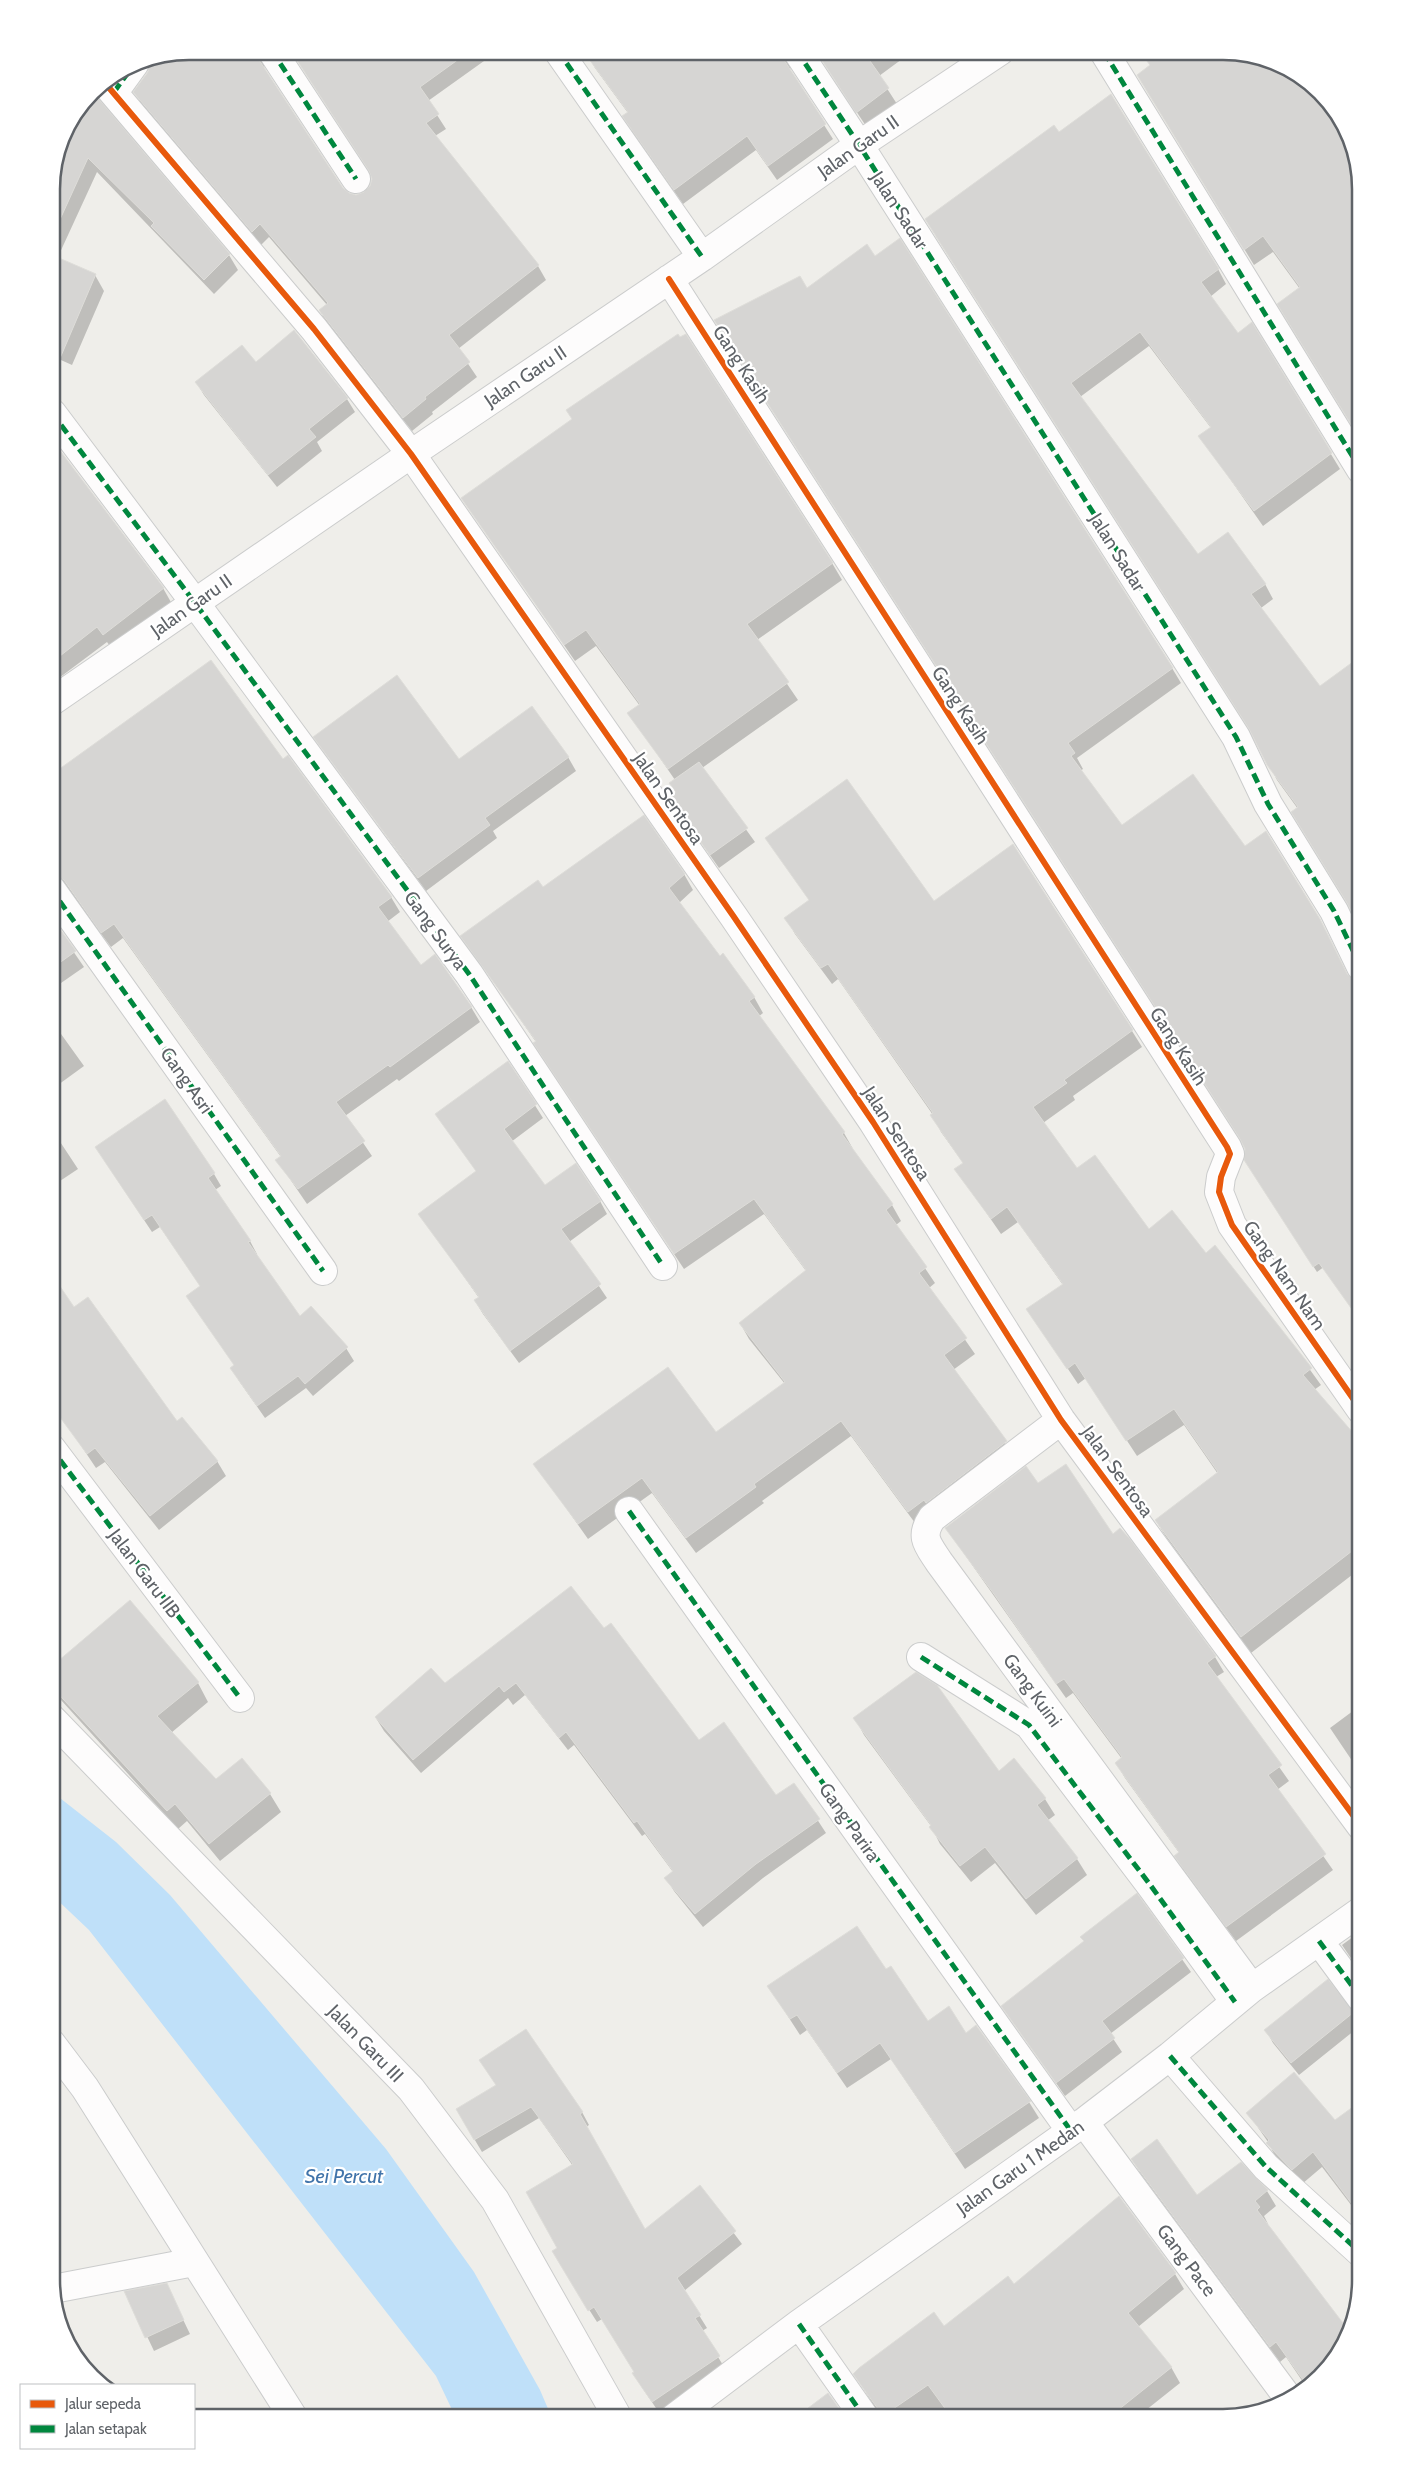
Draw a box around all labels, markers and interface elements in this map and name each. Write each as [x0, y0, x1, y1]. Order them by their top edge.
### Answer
street label: Jalan Garu II [812, 110, 903, 183]
street label: Jalan Sadar [865, 166, 933, 254]
street label: Gang Kasih [708, 321, 775, 408]
street label: Jalan Garu II [479, 341, 571, 413]
street label: Jalan Sadar [1084, 508, 1151, 596]
street label: Jalan Garu II [145, 569, 236, 642]
street label: Gang Kasih [927, 662, 994, 749]
street label: Jalan Sentosa [628, 747, 709, 849]
street label: Gang Surya [399, 886, 472, 974]
street label: Gang Kasih [1145, 1003, 1212, 1090]
street label: Gang Asri [155, 1043, 218, 1118]
street label: Jalan Sentosa [857, 1081, 935, 1185]
street label: Gang Nam Nam [1238, 1216, 1331, 1335]
street label: Jalan Sentosa [1076, 1420, 1158, 1521]
street label: Jalan Garu IIB [103, 1523, 186, 1622]
street label: Gang Kuini [998, 1649, 1067, 1732]
street label: Gang Parira [814, 1778, 885, 1866]
street label: Jalan Garu III [322, 1999, 408, 2087]
street label: Jalan Garu 1 Medan [951, 2115, 1088, 2220]
water label: Sei Percut [305, 2164, 384, 2188]
street label: Gang Pace [1152, 2220, 1221, 2301]
legend [20, 2384, 195, 2449]
text: Jalur sepeda [64, 2395, 142, 2413]
text: Jalan setapak [64, 2420, 147, 2438]

